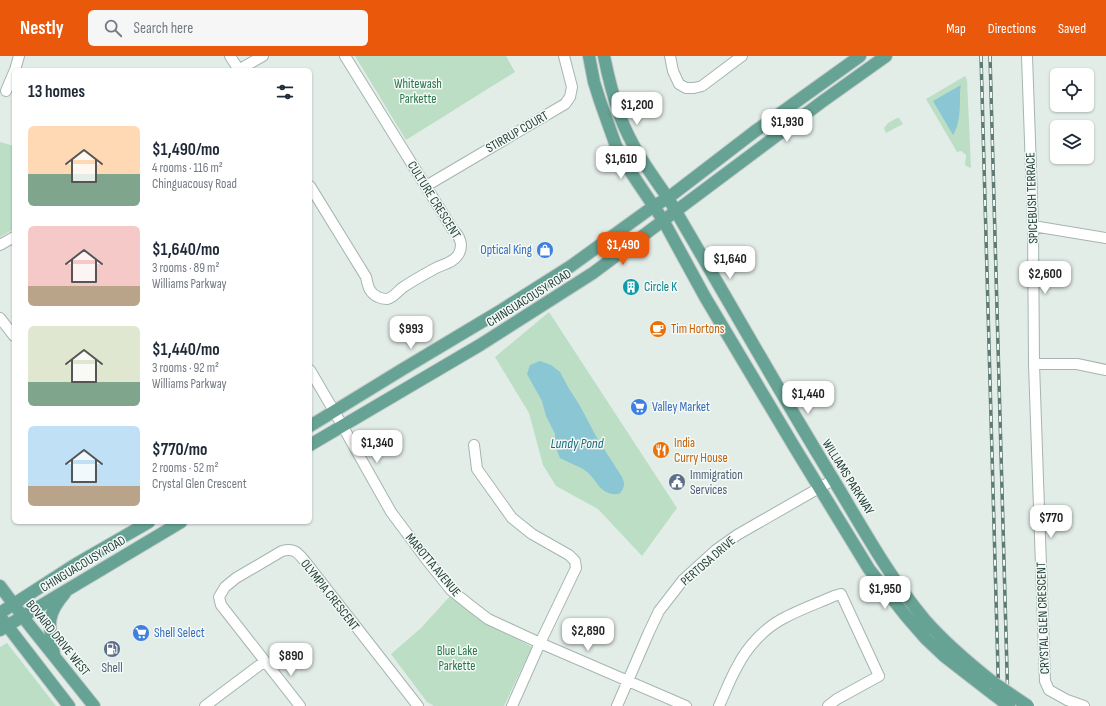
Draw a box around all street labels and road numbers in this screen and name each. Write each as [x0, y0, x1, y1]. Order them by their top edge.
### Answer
street label: STIRRUP COURT [483, 108, 551, 156]
street label: SPICEBUSH TERRACE [1022, 152, 1042, 244]
street label: CULTURE CRESCENT [404, 158, 464, 242]
street label: CHINGUACOUSY ROAD [484, 266, 574, 330]
street label: WILLIAMS PARKWAY [819, 436, 878, 518]
street label: MAROTTA AVENUE [402, 530, 464, 600]
street label: CHINGUACOUSY ROAD [37, 532, 129, 596]
street label: PERTOSA DRIVE [677, 533, 739, 589]
street label: OLYMPIA CRESCENT [297, 556, 363, 634]
street label: CRYSTAL GLEN CRESCENT [1033, 562, 1053, 674]
street label: BOVAIRD DRIVE WEST [22, 597, 94, 679]

